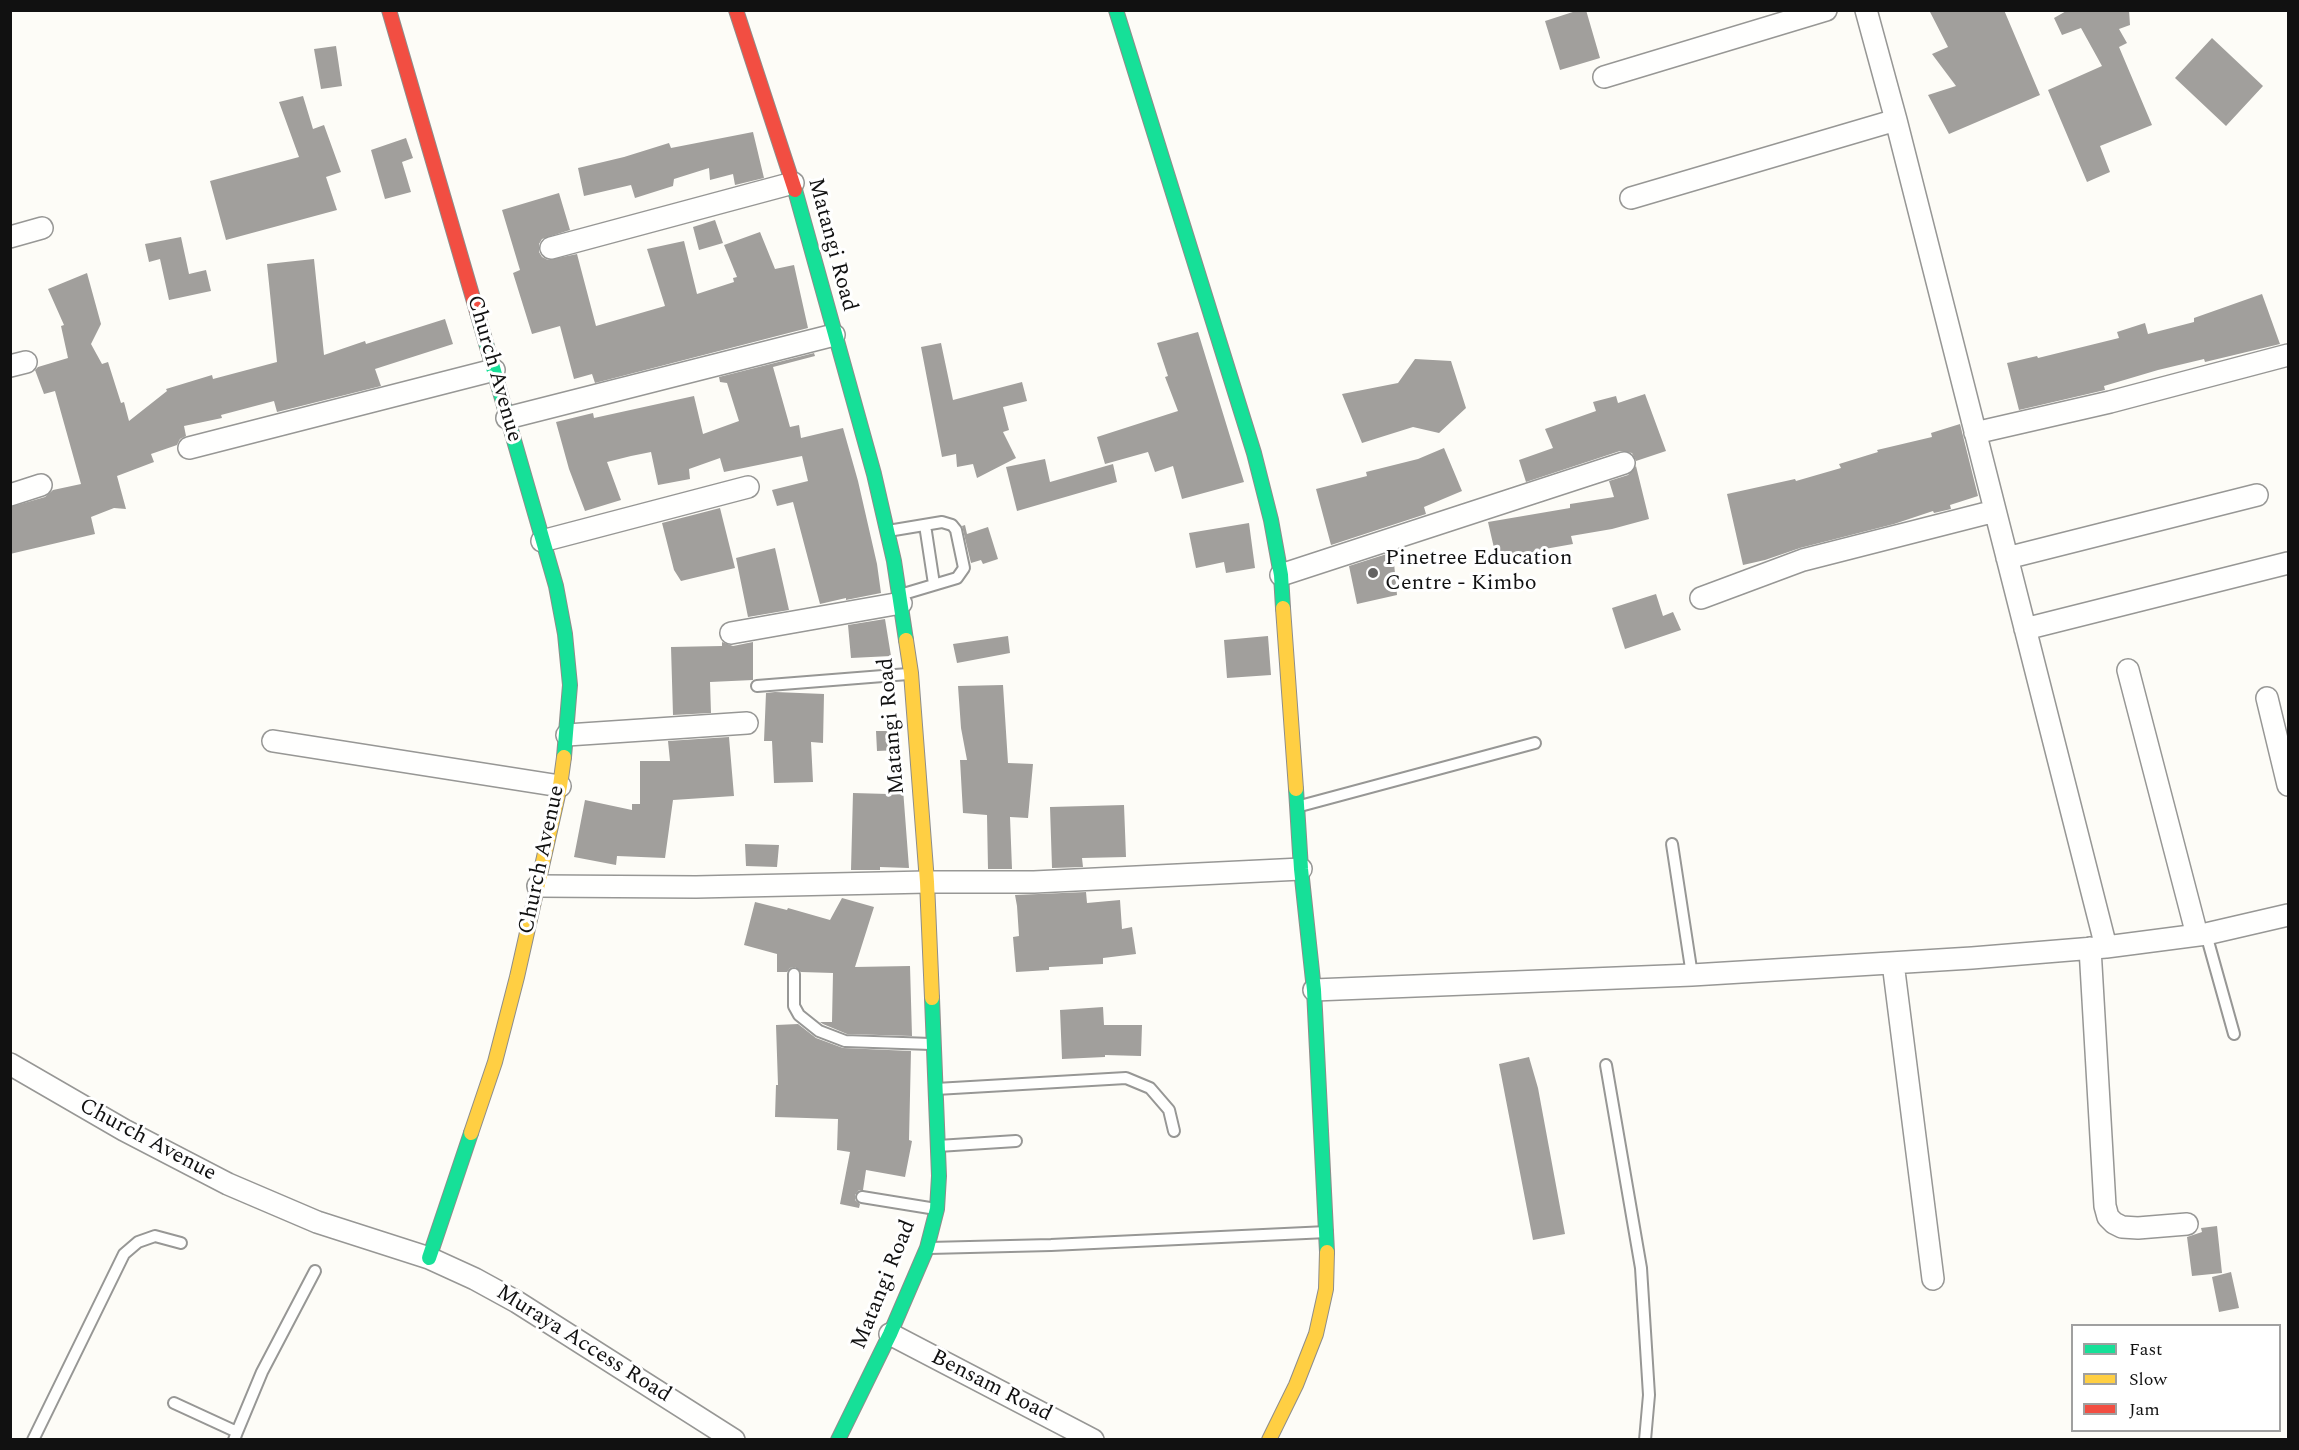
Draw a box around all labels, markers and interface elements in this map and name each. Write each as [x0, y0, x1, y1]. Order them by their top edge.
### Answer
street label: Matangi Road [801, 175, 861, 315]
street label: Church Avenue [459, 293, 527, 445]
place label: Pinetree Education Centre - Kimbo [1385, 547, 1573, 598]
marker: Pinetree Education Centre - Kimbo [1366, 566, 1380, 580]
street label: Matangi Road [874, 657, 912, 795]
street label: Church Avenue [514, 783, 572, 937]
street label: Church Avenue [74, 1094, 220, 1188]
street label: Matangi Road [847, 1217, 923, 1353]
street label: Muraya Access Road [491, 1280, 675, 1410]
legend [2071, 1324, 2281, 1432]
text: Fast [2129, 1336, 2162, 1363]
street label: Bensam Road [926, 1345, 1056, 1429]
text: Slow [2129, 1366, 2167, 1393]
text: Jam [2129, 1396, 2160, 1423]

